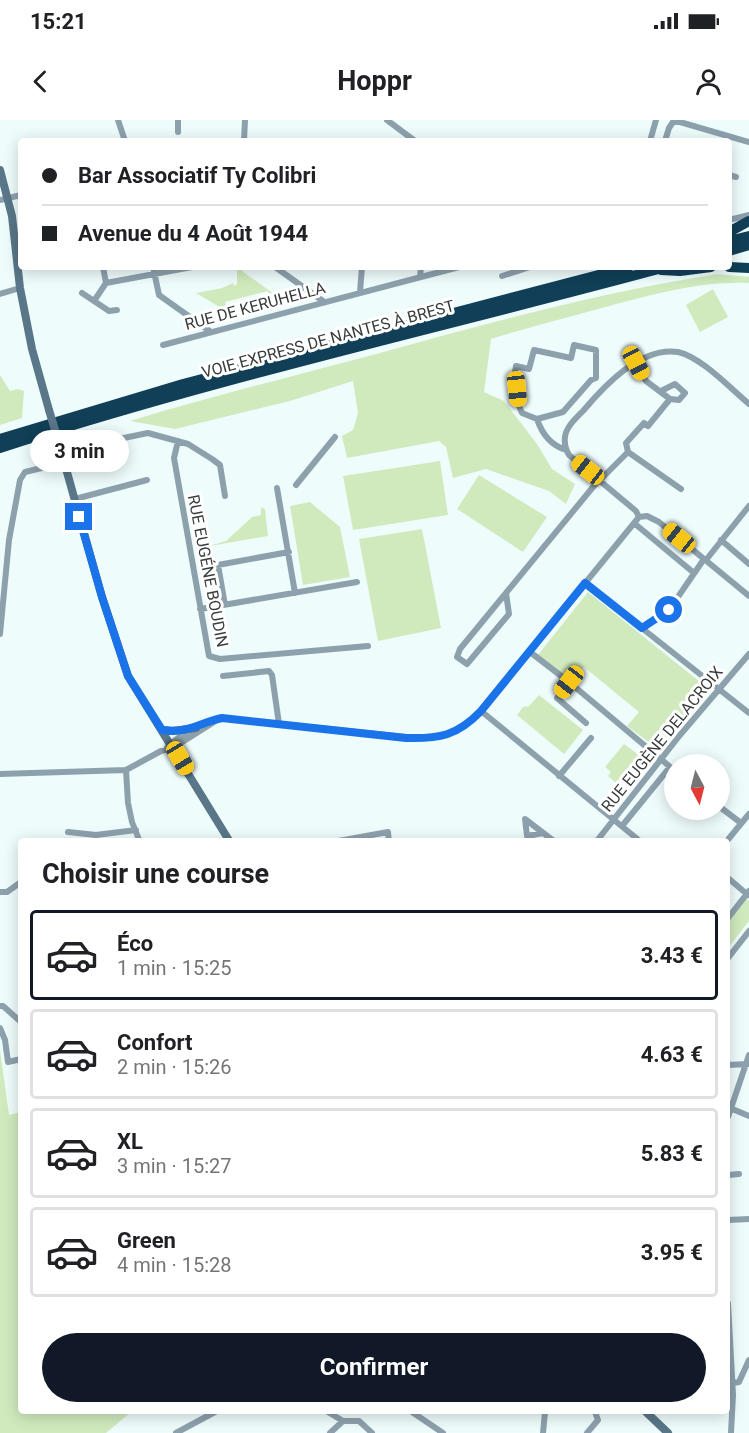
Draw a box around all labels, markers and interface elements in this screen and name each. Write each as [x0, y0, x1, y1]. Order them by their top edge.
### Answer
text: 15:21 [30, 9, 87, 34]
icon: back [24, 65, 57, 98]
text: Hoppr [337, 65, 412, 97]
icon: person [692, 65, 725, 98]
text: Bar Associatif Ty Colibri [78, 163, 316, 188]
text: Avenue du 4 Août 1944 [78, 221, 308, 246]
street label: RUE DE KERUHELLA [183, 278, 328, 334]
street label: VOIE EXPRESS DE NANTES À BREST [200, 296, 457, 382]
car [620, 343, 652, 383]
car [506, 370, 528, 408]
callout: 3 min [29, 430, 128, 472]
text: 3 min [54, 439, 105, 463]
car [568, 452, 608, 488]
street label: RUE EUGÉNE BOUDIN [184, 493, 232, 649]
route end [65, 503, 92, 530]
car [659, 520, 699, 556]
route start [655, 596, 682, 623]
car [551, 662, 587, 702]
street label: RUE EUGÈNE DELACROIX [597, 662, 727, 816]
car [163, 738, 197, 778]
north arrow [664, 754, 730, 820]
map controls [664, 754, 730, 820]
text: Choisir une course [42, 858, 269, 890]
icon: car [45, 928, 99, 982]
text: Éco [117, 931, 153, 956]
text: 3.43 € [641, 943, 703, 968]
text: 1 min · 15:25 [117, 956, 232, 980]
icon: car [45, 1027, 99, 1081]
text: Confort [117, 1030, 192, 1055]
text: 4.63 € [641, 1042, 703, 1067]
text: 2 min · 15:26 [117, 1055, 232, 1079]
icon: car [45, 1126, 99, 1180]
text: XL [117, 1129, 143, 1154]
text: 5.83 € [641, 1141, 703, 1166]
text: 3 min · 15:27 [117, 1154, 232, 1178]
icon: car [45, 1225, 99, 1279]
text: Green [117, 1228, 176, 1253]
text: 3.95 € [641, 1240, 703, 1265]
text: 4 min · 15:28 [117, 1253, 232, 1277]
button: Confirmer [42, 1333, 706, 1402]

